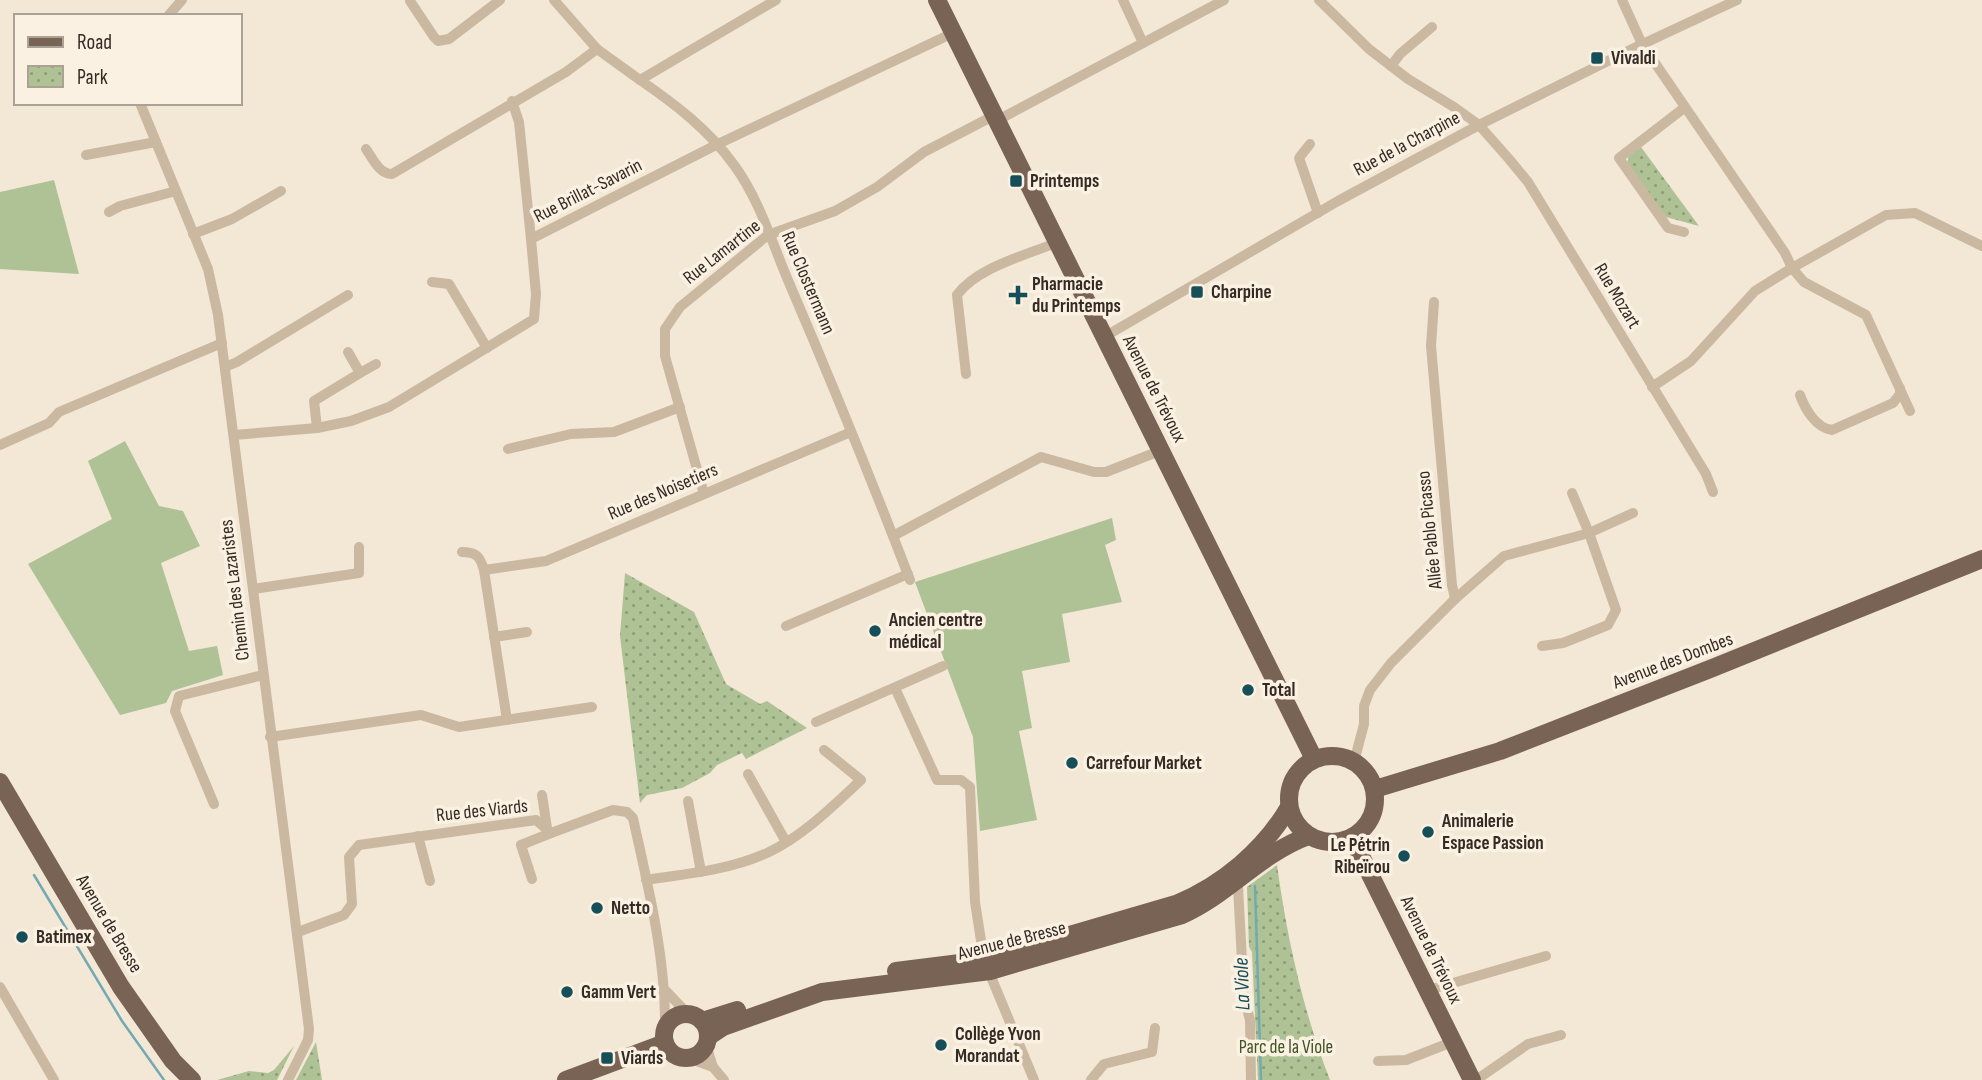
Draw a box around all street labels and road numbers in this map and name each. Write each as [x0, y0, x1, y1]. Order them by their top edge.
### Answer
street label: Rue de la Charpine [1350, 106, 1464, 182]
street label: Rue Brillat-Savarin [530, 154, 646, 228]
street label: Rue Lamartine [679, 215, 765, 289]
street label: Rue Clostermann [776, 228, 840, 338]
street label: Rue Mozart [1589, 259, 1646, 333]
street label: Avenue de Trévoux [1117, 331, 1191, 446]
street label: Rue des Noisetiers [605, 458, 722, 525]
street label: Allée Pablo Picasso [1412, 470, 1448, 591]
street label: Chemin des Lazaristes [215, 518, 255, 662]
street label: Avenue des Dombes [1609, 628, 1736, 695]
street label: Rue des Viards [435, 795, 529, 827]
street label: Avenue de Bresse [70, 870, 147, 977]
street label: Avenue de Trévoux [1395, 891, 1467, 1008]
street label: Avenue de Bresse [955, 916, 1068, 966]

